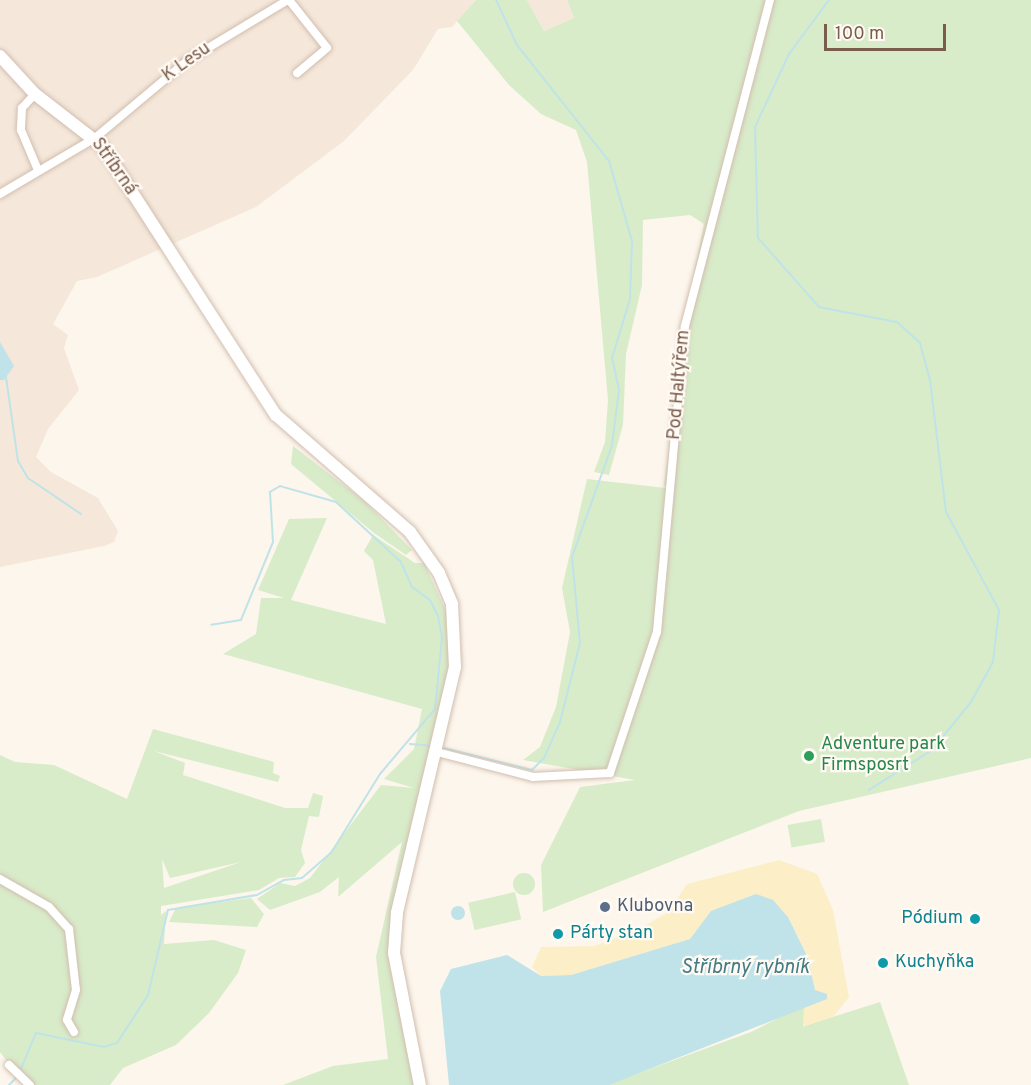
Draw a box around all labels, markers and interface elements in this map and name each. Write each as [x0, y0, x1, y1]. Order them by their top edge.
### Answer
scale bar [827, 12, 948, 50]
text: 100 m [835, 23, 884, 46]
street label: K Lesu [159, 39, 215, 87]
street label: Stříbrná [86, 134, 140, 200]
street label: Pod Haltýřem [664, 329, 696, 441]
place label: Adventure park Firmsposrt [821, 735, 946, 777]
marker: Adventure park Firmsposrt [802, 749, 816, 763]
place label: Klubovna [617, 896, 693, 918]
marker: Klubovna [598, 900, 612, 914]
place label: Pódium [901, 908, 963, 930]
marker: Pódium [968, 912, 982, 926]
place label: Párty stan [570, 923, 653, 945]
marker: Párty stan [551, 927, 565, 941]
place label: Kuchyňka [895, 952, 974, 974]
water label: Stříbrný rybník [681, 956, 809, 980]
marker: Kuchyňka [876, 956, 890, 970]

